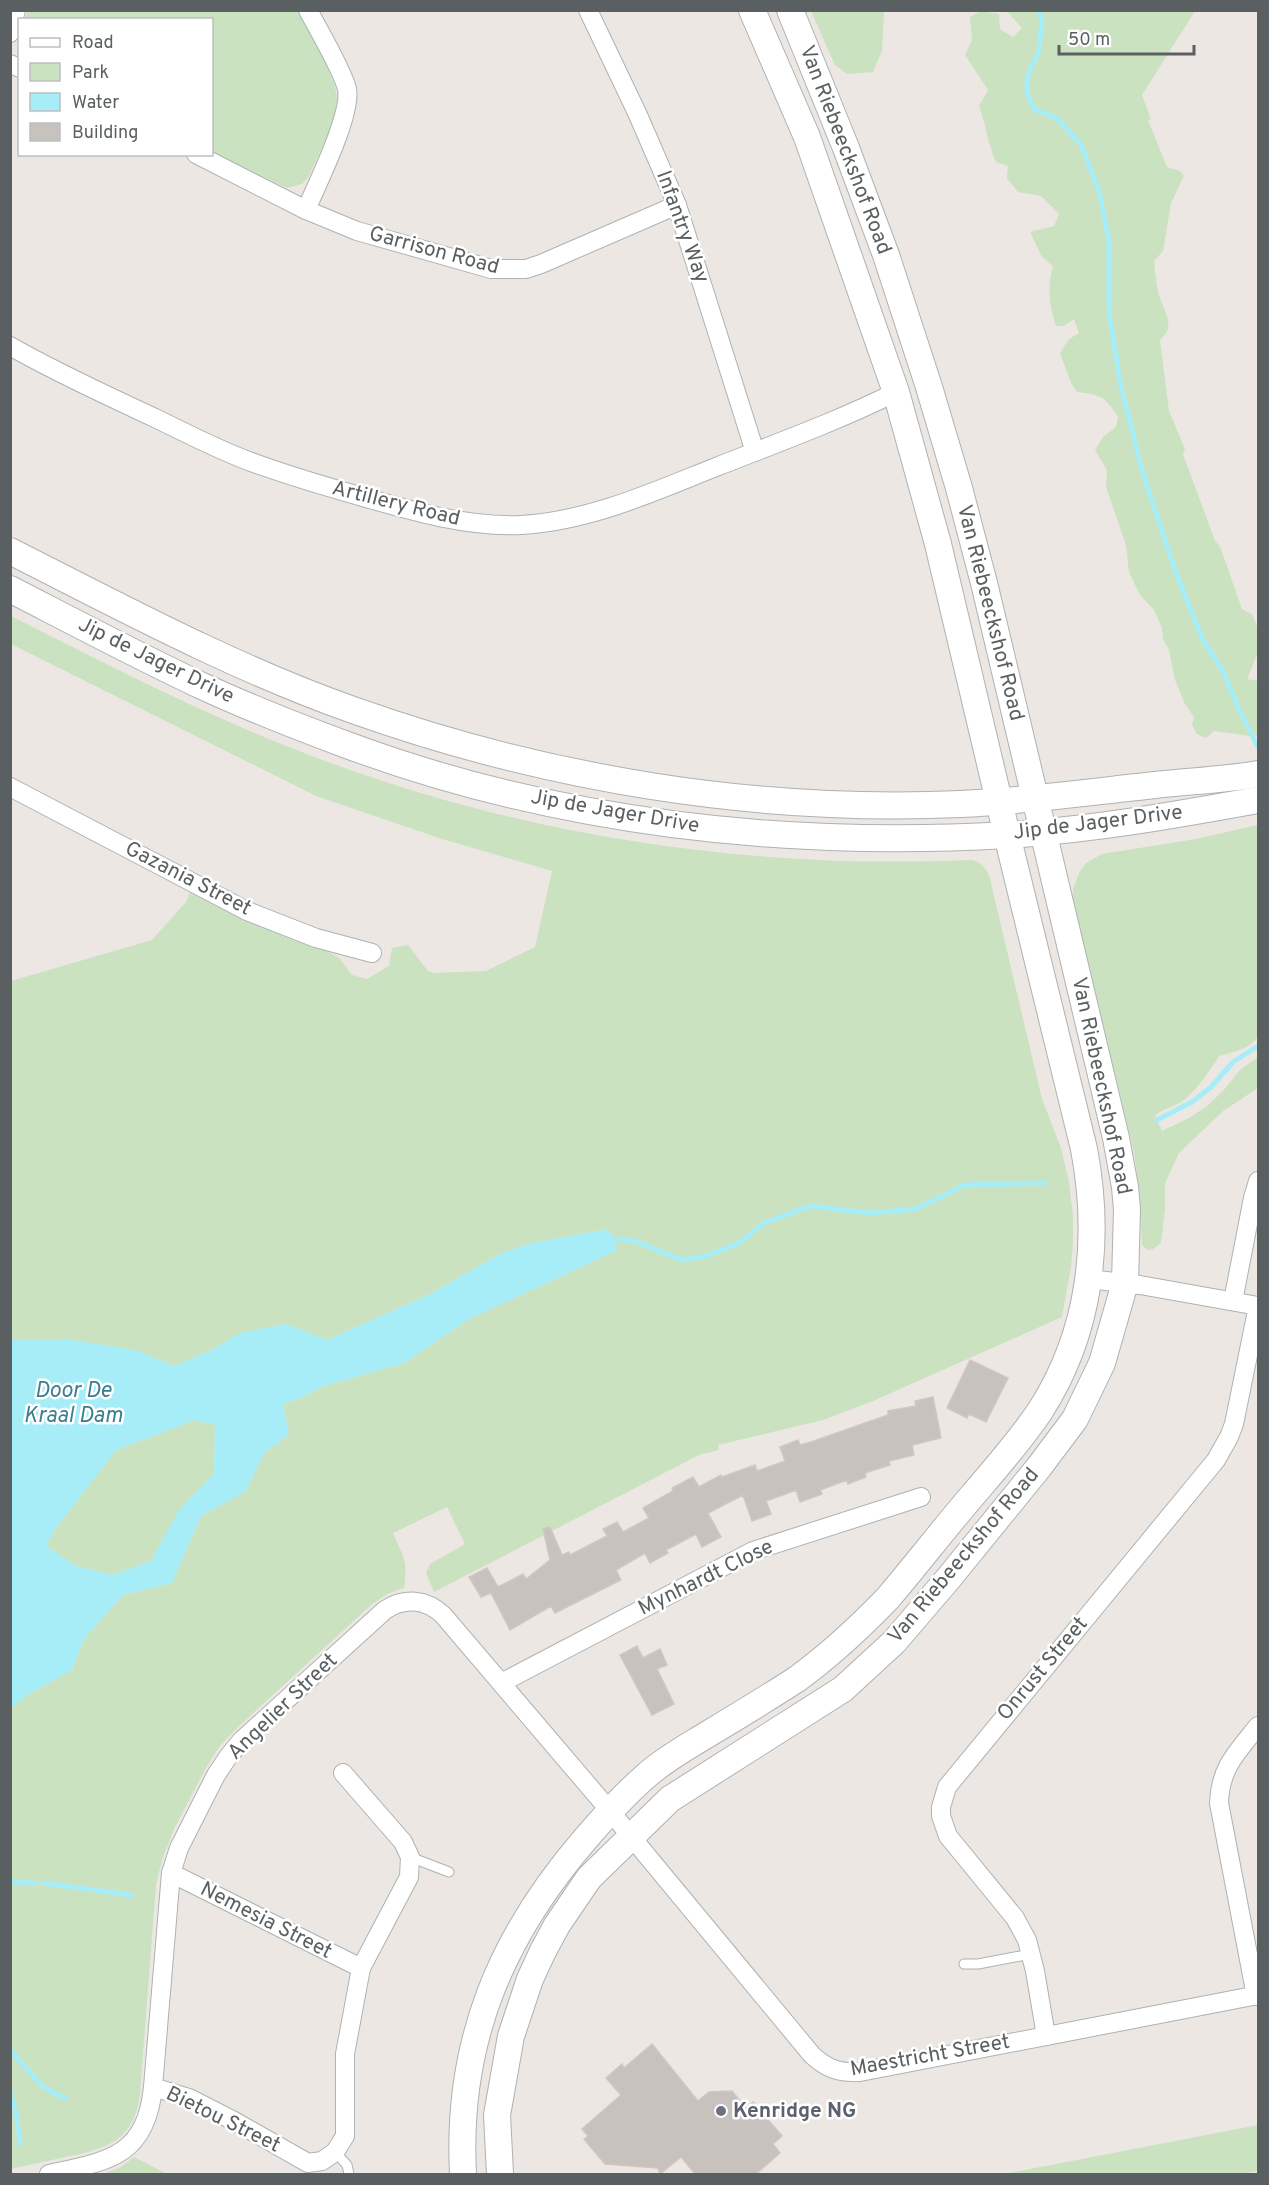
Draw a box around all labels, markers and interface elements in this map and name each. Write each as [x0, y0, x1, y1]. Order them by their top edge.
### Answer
legend [18, 18, 213, 156]
scale bar [1059, 18, 1194, 56]
text: 50 m [1068, 29, 1110, 52]
text: Road [72, 32, 114, 55]
street label: Van Riebeeckshof Road [793, 42, 897, 258]
text: Park [72, 62, 109, 85]
text: Water [72, 92, 119, 115]
text: Building [72, 122, 138, 145]
street label: Infantry Way [649, 167, 715, 287]
street label: Garrison Road [366, 221, 502, 281]
street label: Artillery Road [329, 475, 463, 533]
street label: Van Riebeeckshof Road [950, 502, 1030, 724]
street label: Jip de Jager Drive [73, 611, 239, 711]
street label: Jip de Jager Drive [529, 784, 701, 840]
street label: Jip de Jager Drive [1012, 799, 1184, 847]
street label: Gazania Street [120, 836, 256, 922]
street label: Van Riebeeckshof Road [1065, 975, 1137, 1197]
water label: Door De Kraal Dam [24, 1378, 122, 1430]
street label: Van Riebeeckshof Road [882, 1462, 1046, 1650]
street label: Mynhardt Close [634, 1534, 778, 1622]
street label: Onrust Street [992, 1611, 1094, 1727]
street label: Angelier Street [222, 1648, 344, 1766]
street label: Nemesia Street [195, 1876, 337, 1966]
street label: Maestricht Street [848, 2029, 1012, 2083]
street label: Bietou Street [161, 2081, 285, 2159]
place label: Kenridge NG [733, 2098, 856, 2125]
marker: Kenridge NG [714, 2104, 728, 2118]

